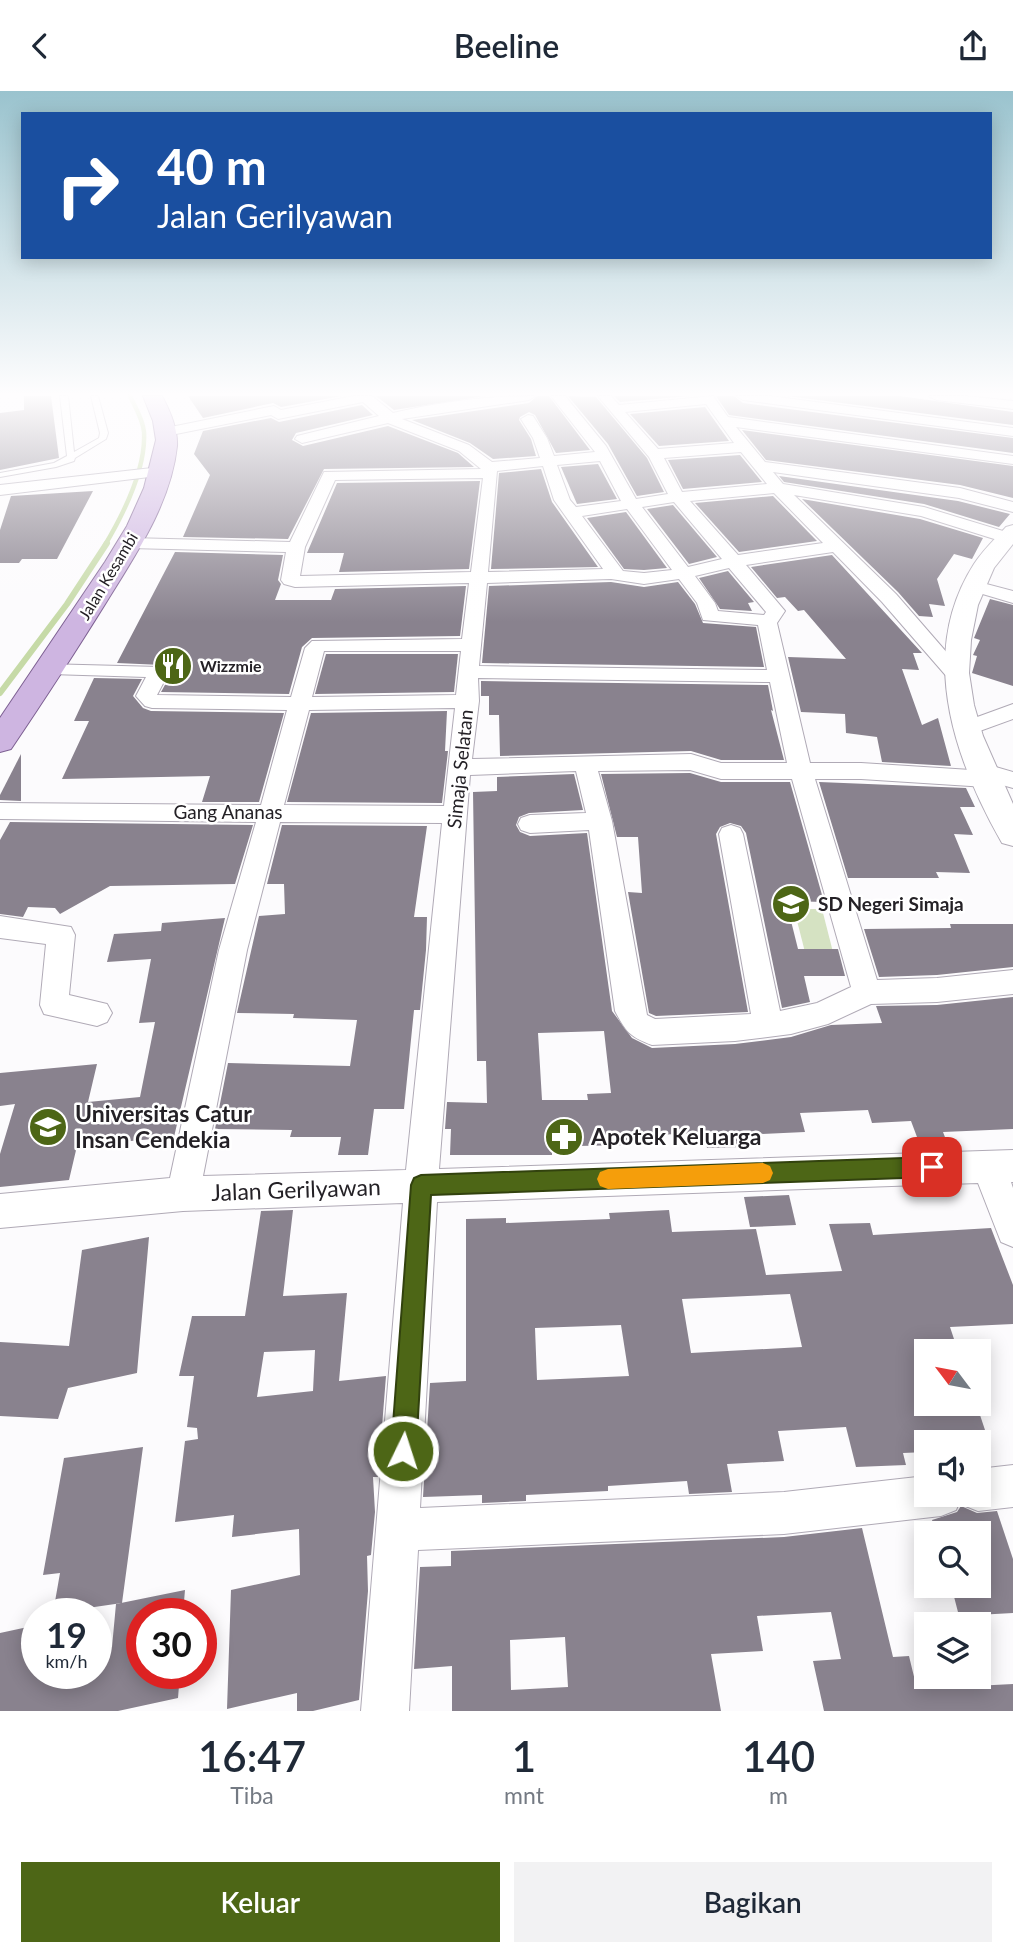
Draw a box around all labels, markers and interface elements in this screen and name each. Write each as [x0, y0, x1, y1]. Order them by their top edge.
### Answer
text: Beeline [454, 26, 559, 65]
icon: back [21, 27, 59, 65]
icon: share [954, 27, 992, 65]
text: 40 m [157, 137, 267, 195]
icon: right [42, 140, 133, 231]
text: Jalan Gerilyawan [157, 196, 393, 235]
street label: Jalan Kesambi [74, 529, 141, 623]
restaurant icon: Wizzmie [152, 645, 194, 687]
place label: Wizzmie [200, 656, 262, 675]
street label: Simaja Selatan [442, 708, 477, 830]
street label: Gang Ananas [173, 800, 283, 823]
school or university icon: SD Negeri Simaja [770, 883, 812, 925]
place label: SD Negeri Simaja [818, 892, 964, 915]
place label: Universitas Catur Insan Cendekia [75, 1099, 252, 1153]
school or university icon: Universitas Catur Insan Cendekia [27, 1106, 69, 1148]
pharmacy icon: Apotek Keluarga [543, 1116, 585, 1158]
place label: Apotek Keluarga [590, 1122, 761, 1150]
pin [902, 1137, 962, 1197]
icon: arrive [913, 1148, 951, 1186]
street label: Jalan Gerilyawan [211, 1172, 381, 1206]
north arrow [914, 1339, 990, 1416]
map controls [914, 1339, 991, 1689]
position arrow [366, 1414, 440, 1488]
button: sound [914, 1430, 991, 1507]
button: search [914, 1521, 991, 1598]
speed limit sign: 30 [126, 1598, 217, 1689]
button: layers [914, 1612, 991, 1689]
text: 19 [46, 1613, 87, 1655]
text: km/h [45, 1650, 88, 1672]
text: 16:47 [198, 1731, 306, 1781]
text: 1 [512, 1731, 536, 1781]
text: 140 [742, 1731, 815, 1781]
text: Tiba [230, 1781, 274, 1809]
text: mnt [504, 1781, 544, 1809]
text: m [769, 1781, 788, 1809]
button: Keluar [21, 1862, 500, 1942]
button: Bagikan [514, 1862, 992, 1942]

